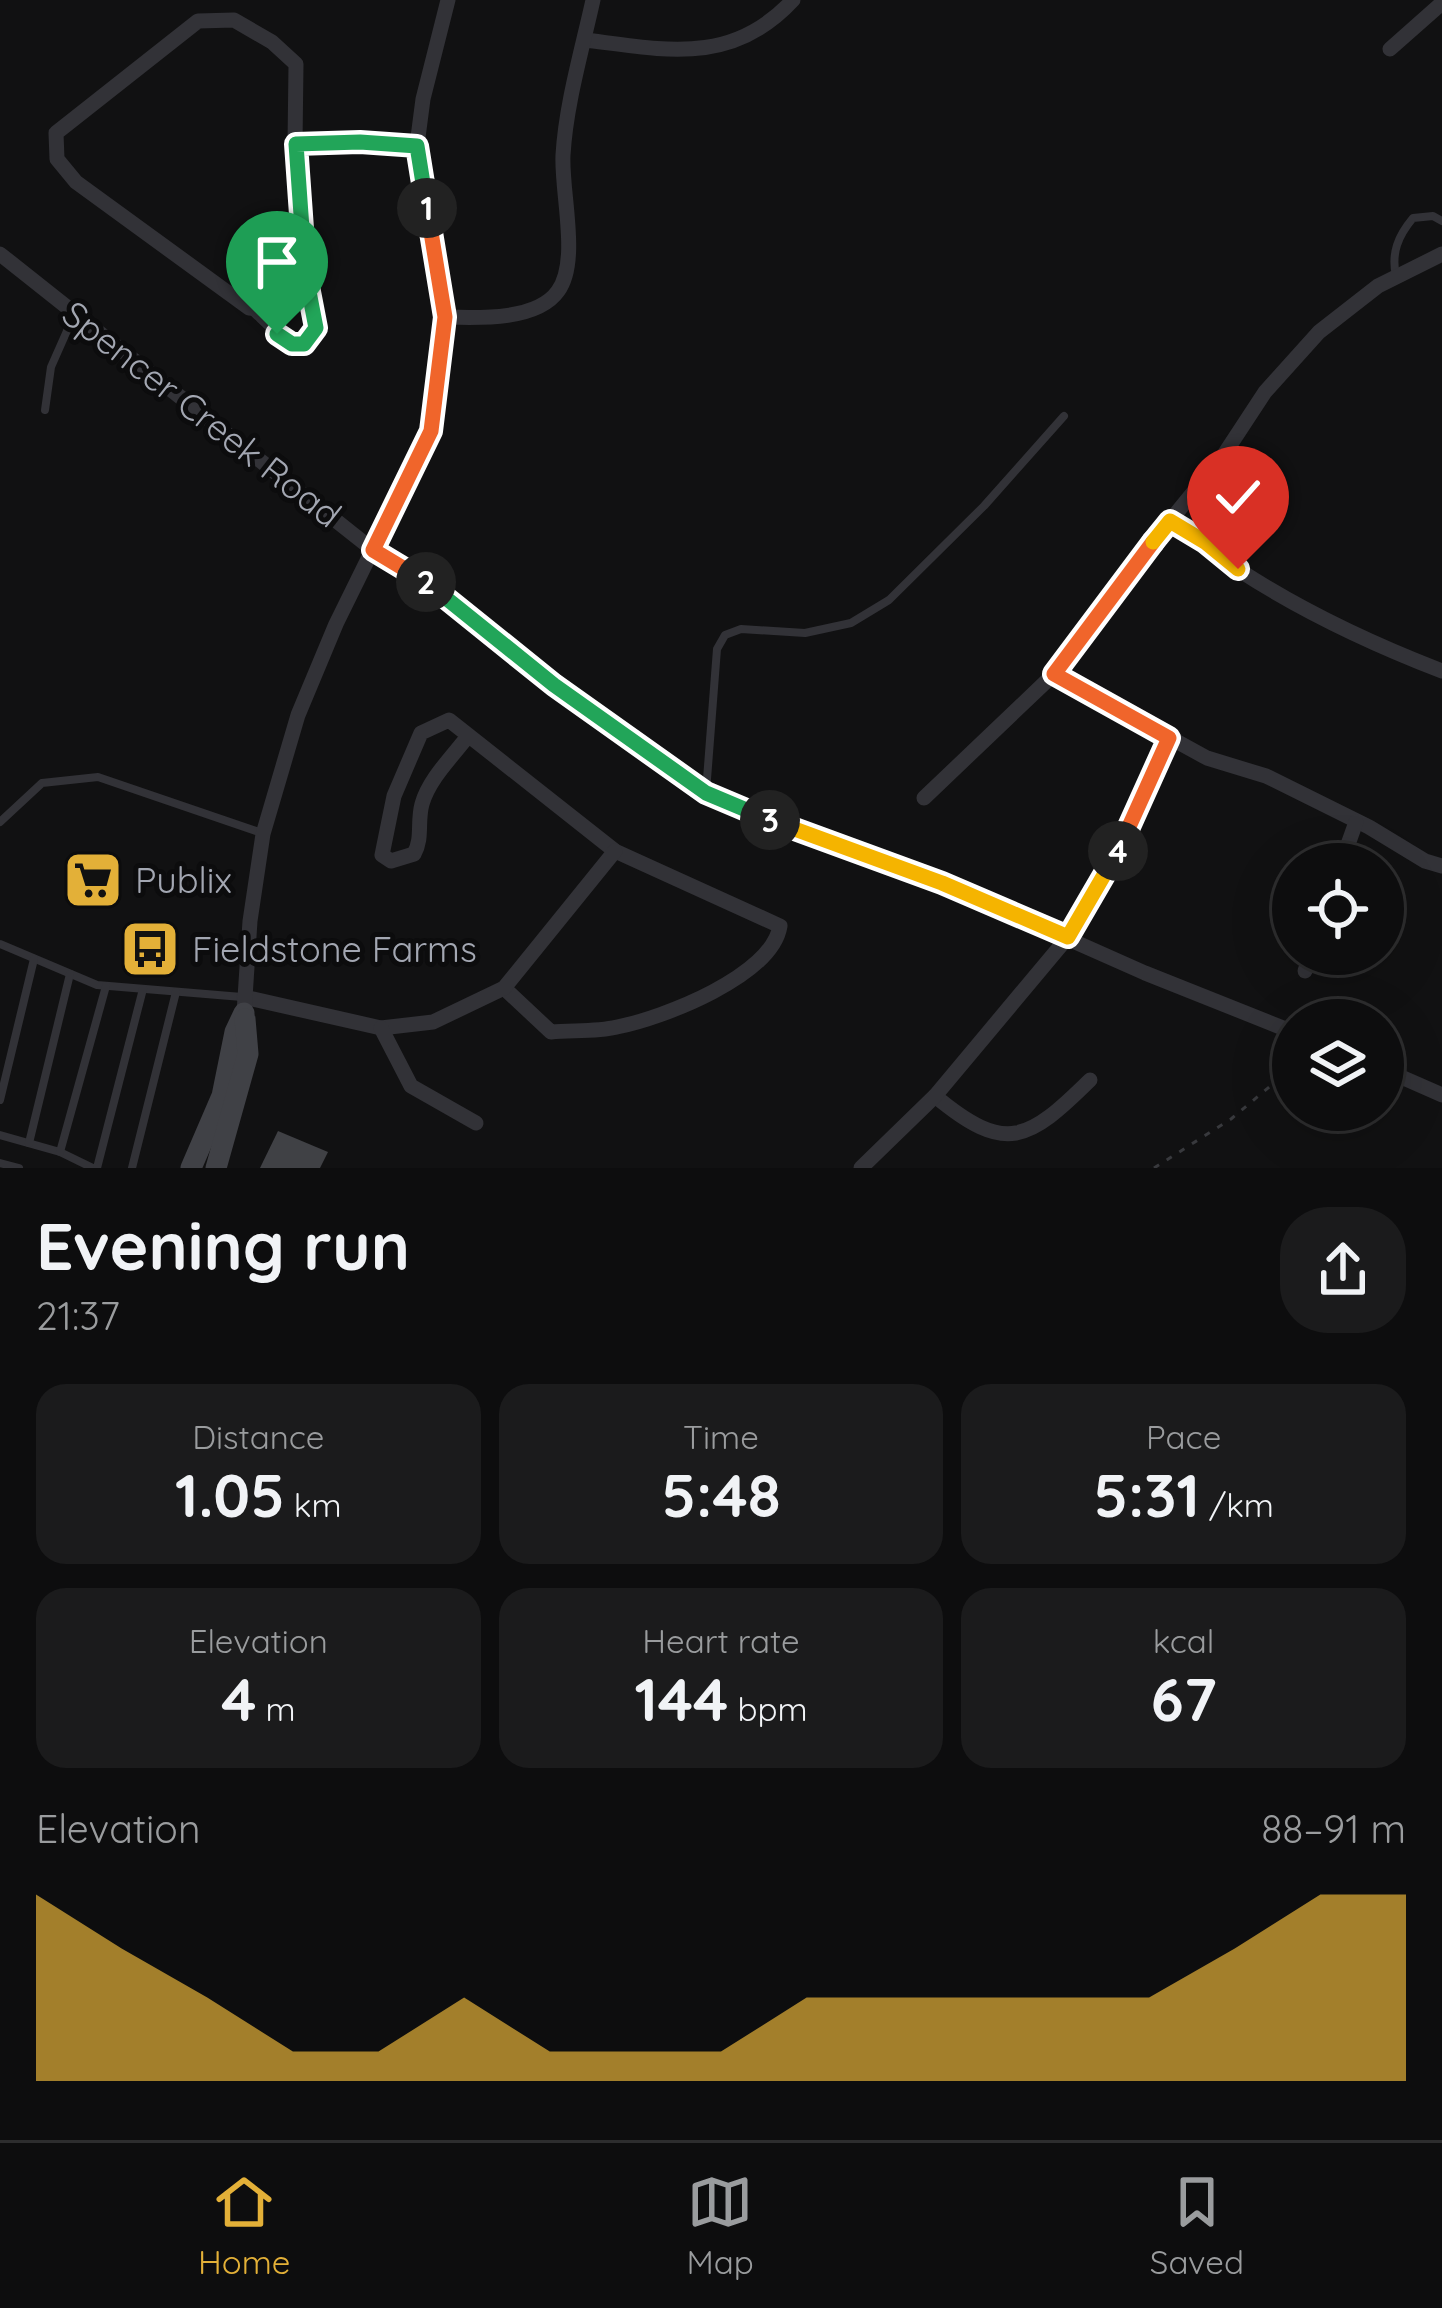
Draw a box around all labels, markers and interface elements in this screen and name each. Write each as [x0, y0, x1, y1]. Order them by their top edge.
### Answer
pin: 1 [397, 178, 457, 238]
text: 1 [421, 187, 433, 228]
pin [226, 211, 328, 334]
icon: arrive [244, 229, 310, 295]
street label: Spencer Creek Road [54, 291, 351, 536]
pin [1187, 446, 1289, 569]
icon: check [1205, 464, 1271, 530]
pin: 2 [396, 552, 456, 612]
text: 2 [417, 561, 435, 602]
pin: 3 [740, 790, 800, 850]
text: 3 [761, 799, 779, 840]
pin: 4 [1088, 821, 1148, 881]
text: 4 [1108, 830, 1128, 871]
map controls [1272, 843, 1404, 1131]
button: locate [1272, 843, 1404, 975]
supermarket icon: Publix [62, 849, 124, 911]
place label: Publix [135, 857, 232, 902]
bus stop icon: Fieldstone Farms [119, 918, 181, 980]
place label: Fieldstone Farms [192, 926, 477, 971]
button: layers [1272, 999, 1404, 1131]
text: Evening run [36, 1204, 410, 1287]
button: share [1280, 1207, 1406, 1333]
text: 21:37 [36, 1291, 120, 1340]
text: Distance [192, 1416, 324, 1457]
text: Time [683, 1416, 759, 1457]
text: Pace [1146, 1416, 1221, 1457]
text: 1.05 [175, 1457, 285, 1532]
text: 5:48 [661, 1457, 781, 1532]
text: 5:31 [1093, 1457, 1200, 1532]
text: km [285, 1484, 342, 1525]
text: /km [1200, 1484, 1274, 1525]
text: Elevation [189, 1620, 328, 1661]
text: Heart rate [642, 1620, 800, 1661]
text: kcal [1153, 1620, 1214, 1661]
text: 4 [221, 1661, 256, 1736]
text: 144 [634, 1661, 728, 1736]
text: 67 [1151, 1661, 1217, 1736]
text: m [256, 1688, 296, 1729]
text: bpm [728, 1688, 808, 1729]
text: Elevation [36, 1804, 200, 1853]
text: 88–91 m [1261, 1804, 1406, 1853]
tab: Home [198, 2169, 290, 2282]
tab: Map [687, 2169, 754, 2282]
tab: Saved [1150, 2169, 1244, 2282]

